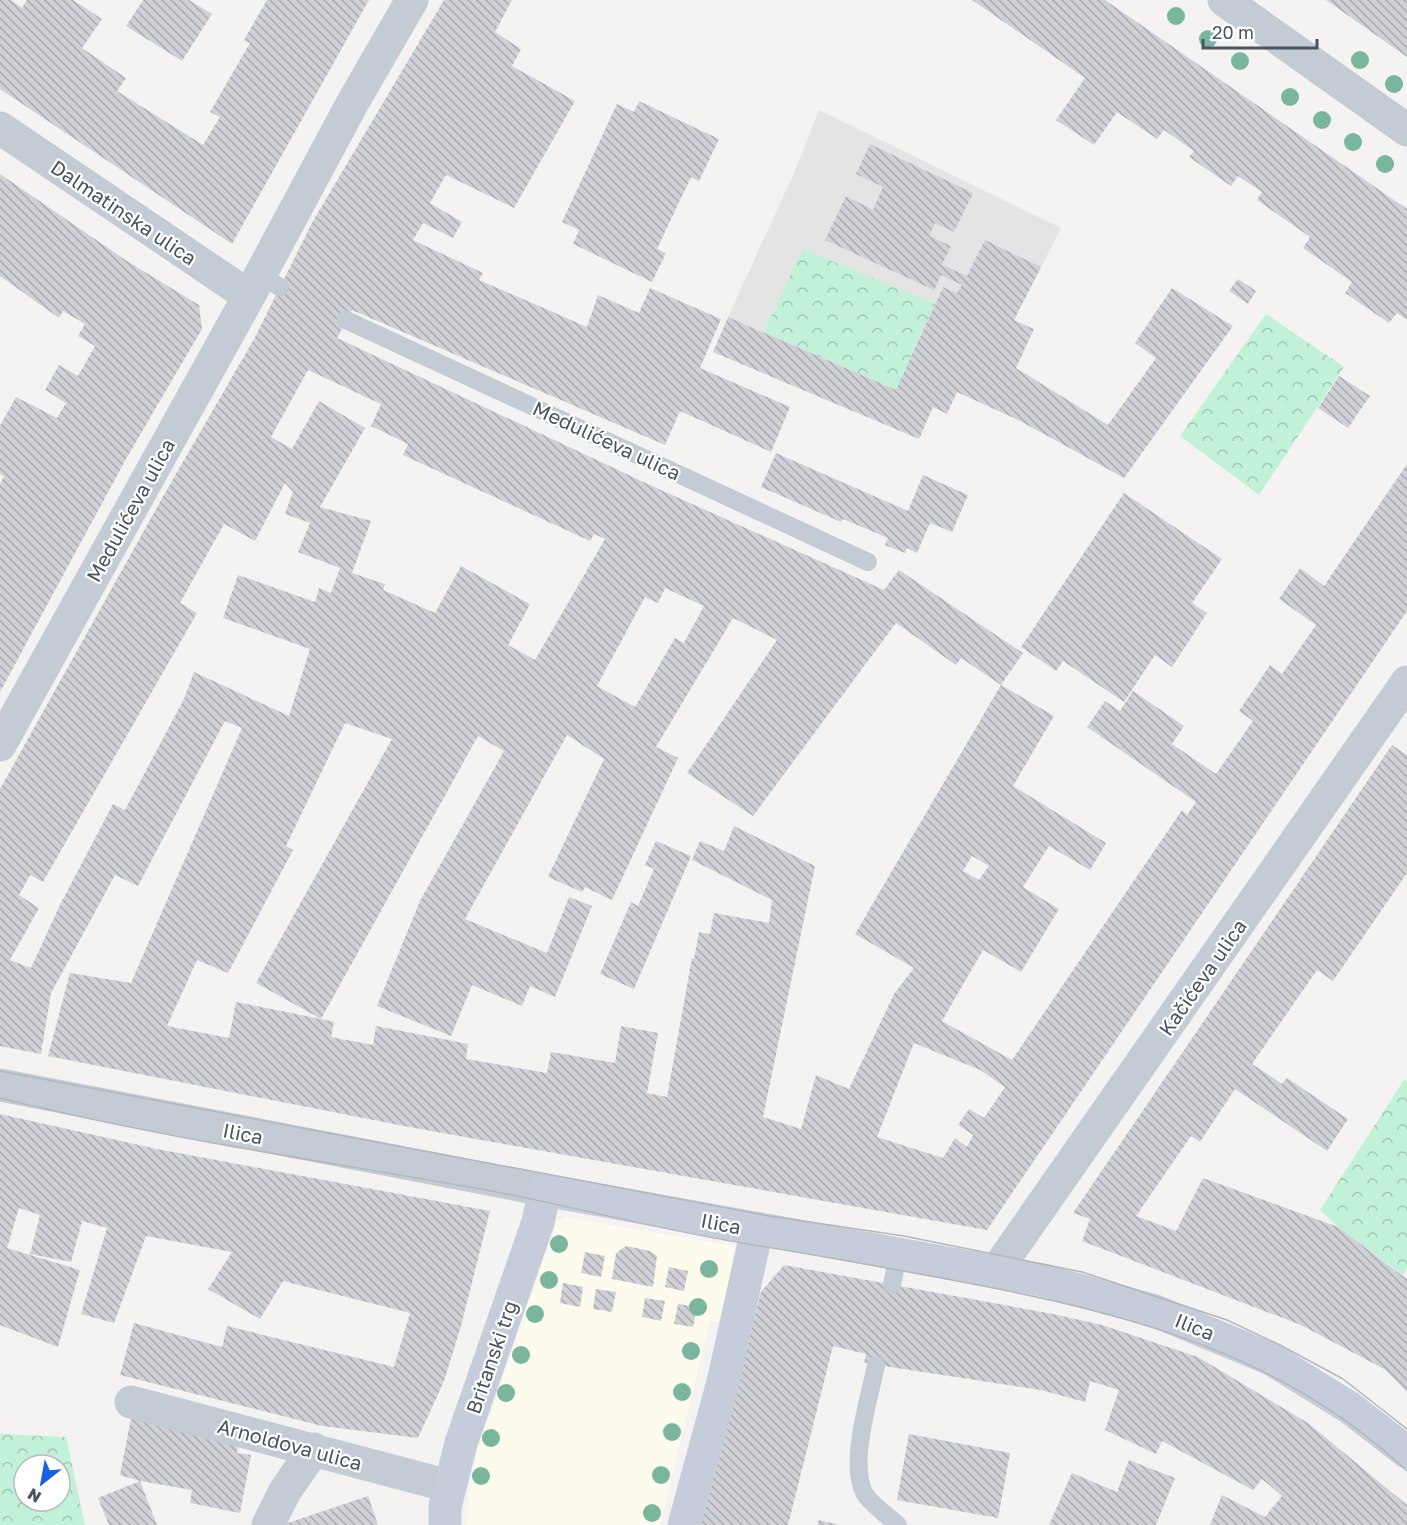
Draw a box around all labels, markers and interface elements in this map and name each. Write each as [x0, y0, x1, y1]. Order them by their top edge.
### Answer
scale bar [1203, 12, 1317, 50]
text: 20 m [1212, 21, 1254, 43]
street label: Dalmatinska ulica [47, 154, 201, 270]
street label: Medulićeva ulica [529, 395, 685, 485]
street label: Medulićeva ulica [81, 434, 179, 586]
street label: Kačićeva ulica [1153, 914, 1251, 1040]
street label: Ilica [221, 1117, 265, 1149]
street label: Ilica [699, 1207, 743, 1239]
street label: Britanski trg [460, 1297, 522, 1417]
street label: Ilica [1172, 1307, 1218, 1345]
street label: Arnoldova ulica [215, 1413, 365, 1475]
north arrow [12, 1453, 72, 1513]
text: N [24, 1484, 45, 1508]

